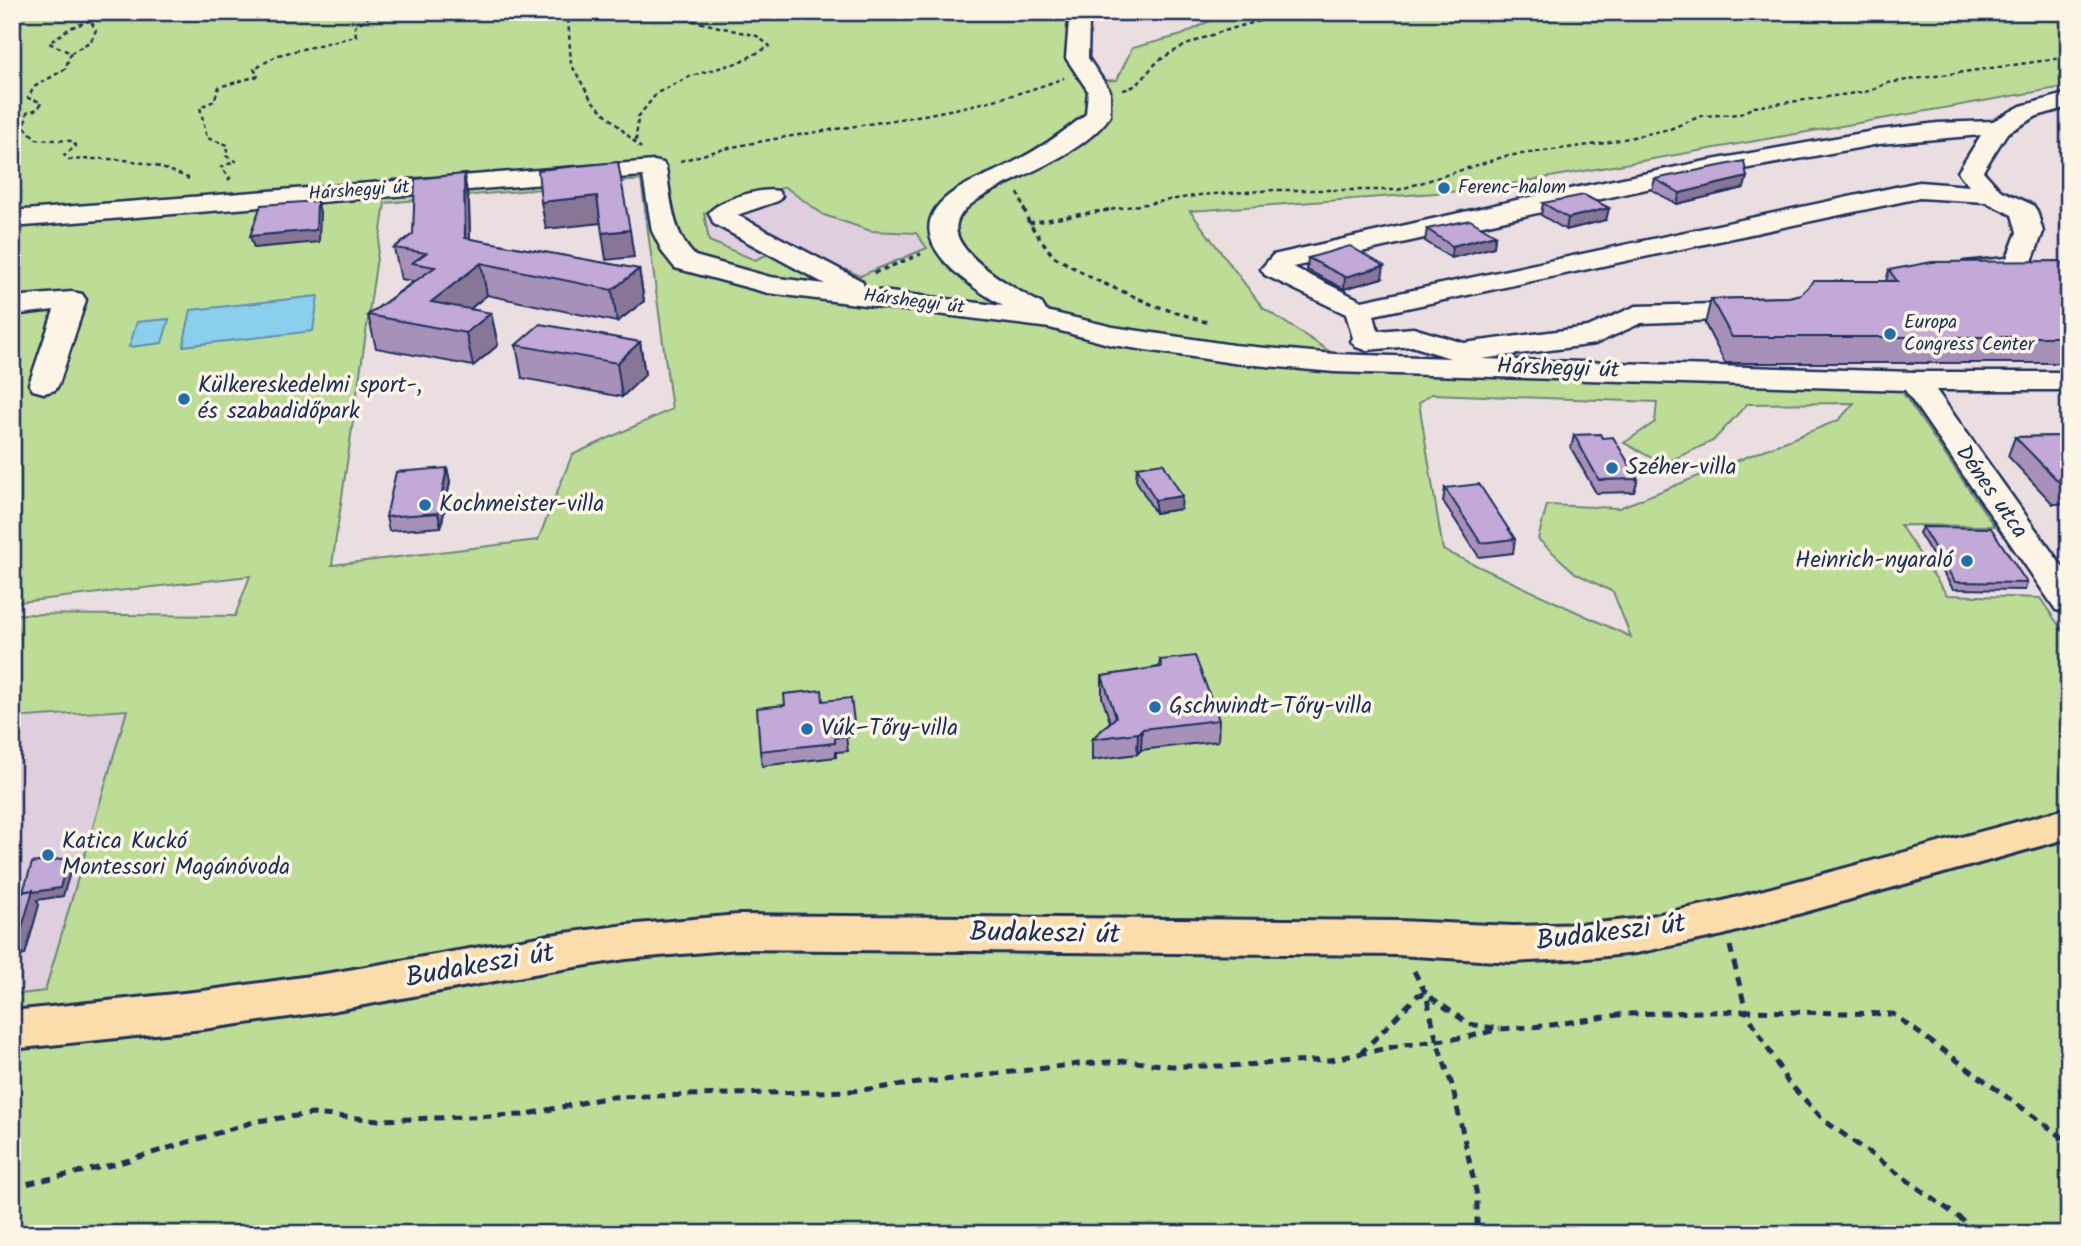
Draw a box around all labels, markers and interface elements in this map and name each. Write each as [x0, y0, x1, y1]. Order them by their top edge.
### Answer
street label: Hárshegyi út [307, 172, 411, 209]
place label: Ferenc-halom [1458, 173, 1566, 203]
marker: Ferenc-halom [1436, 180, 1452, 196]
street label: Hárshegyi út [862, 281, 967, 323]
place label: Europa Congress Center [1904, 308, 2036, 360]
marker: Europa Congress Center [1882, 326, 1898, 342]
street label: Hárshegyi út [1496, 349, 1621, 389]
place label: Külkereskedelmi sport-, és szabadidőpark [198, 368, 422, 430]
marker: Külkereskedelmi sport-, és szabadidőpark [176, 391, 192, 407]
street label: Dénes utca [1945, 438, 2037, 546]
place label: Széher-villa [1626, 450, 1737, 486]
marker: Széher-villa [1604, 460, 1620, 476]
place label: Kochmeister-villa [439, 487, 604, 523]
marker: Kochmeister-villa [417, 497, 433, 513]
place label: Heinrich-nyaraló [1795, 543, 1955, 579]
marker: Heinrich-nyaraló [1959, 553, 1975, 569]
place label: Gschwindt–Tőry-villa [1169, 689, 1372, 725]
marker: Gschwindt–Tőry-villa [1147, 699, 1163, 715]
place label: Vúk–Tőry-villa [821, 711, 958, 747]
marker: Vúk–Tőry-villa [799, 721, 815, 737]
place label: Katica Kuckó Montessori Magánóvoda [62, 824, 290, 886]
marker: Katica Kuckó Montessori Magánóvoda [40, 847, 56, 863]
street label: Budakeszi út [1534, 901, 1690, 965]
street label: Budakeszi út [969, 910, 1122, 958]
street label: Budakeszi út [402, 931, 559, 1001]

